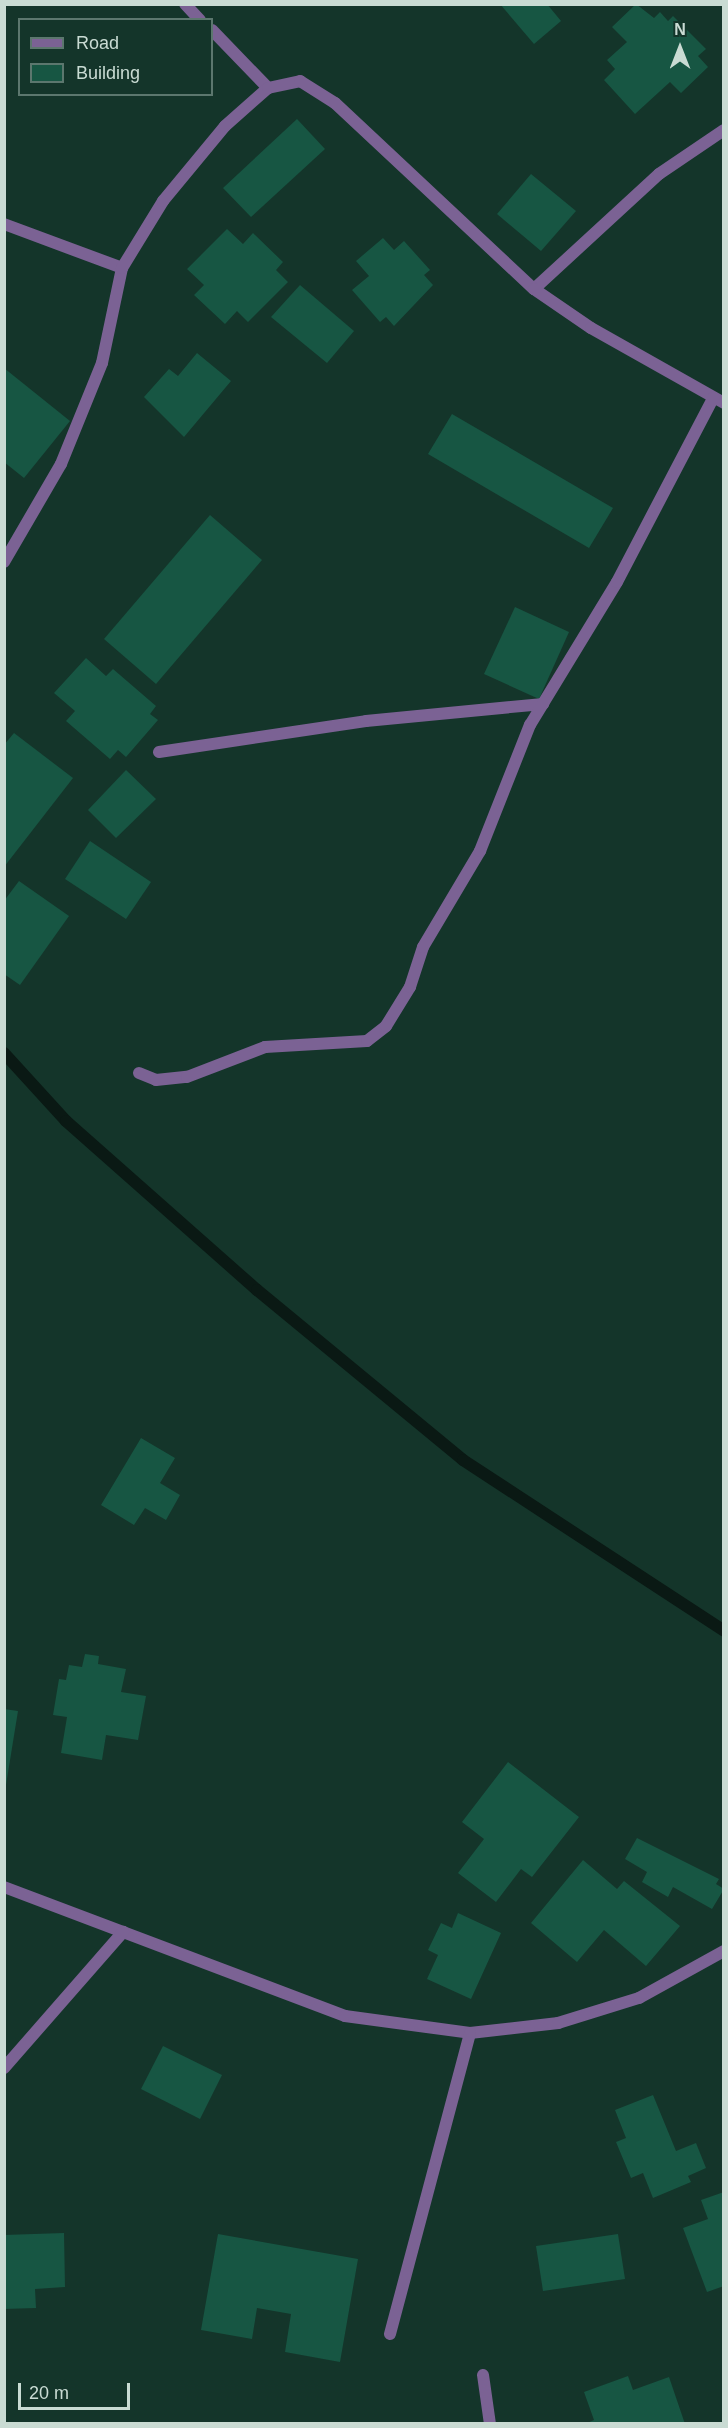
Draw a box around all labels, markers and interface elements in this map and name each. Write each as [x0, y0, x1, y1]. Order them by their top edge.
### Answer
legend [18, 18, 213, 96]
north arrow [650, 18, 710, 78]
text: N [674, 21, 686, 38]
text: Road [76, 33, 119, 53]
text: Building [76, 63, 140, 83]
scale bar [21, 2371, 134, 2409]
text: 20 m [29, 2383, 69, 2403]

